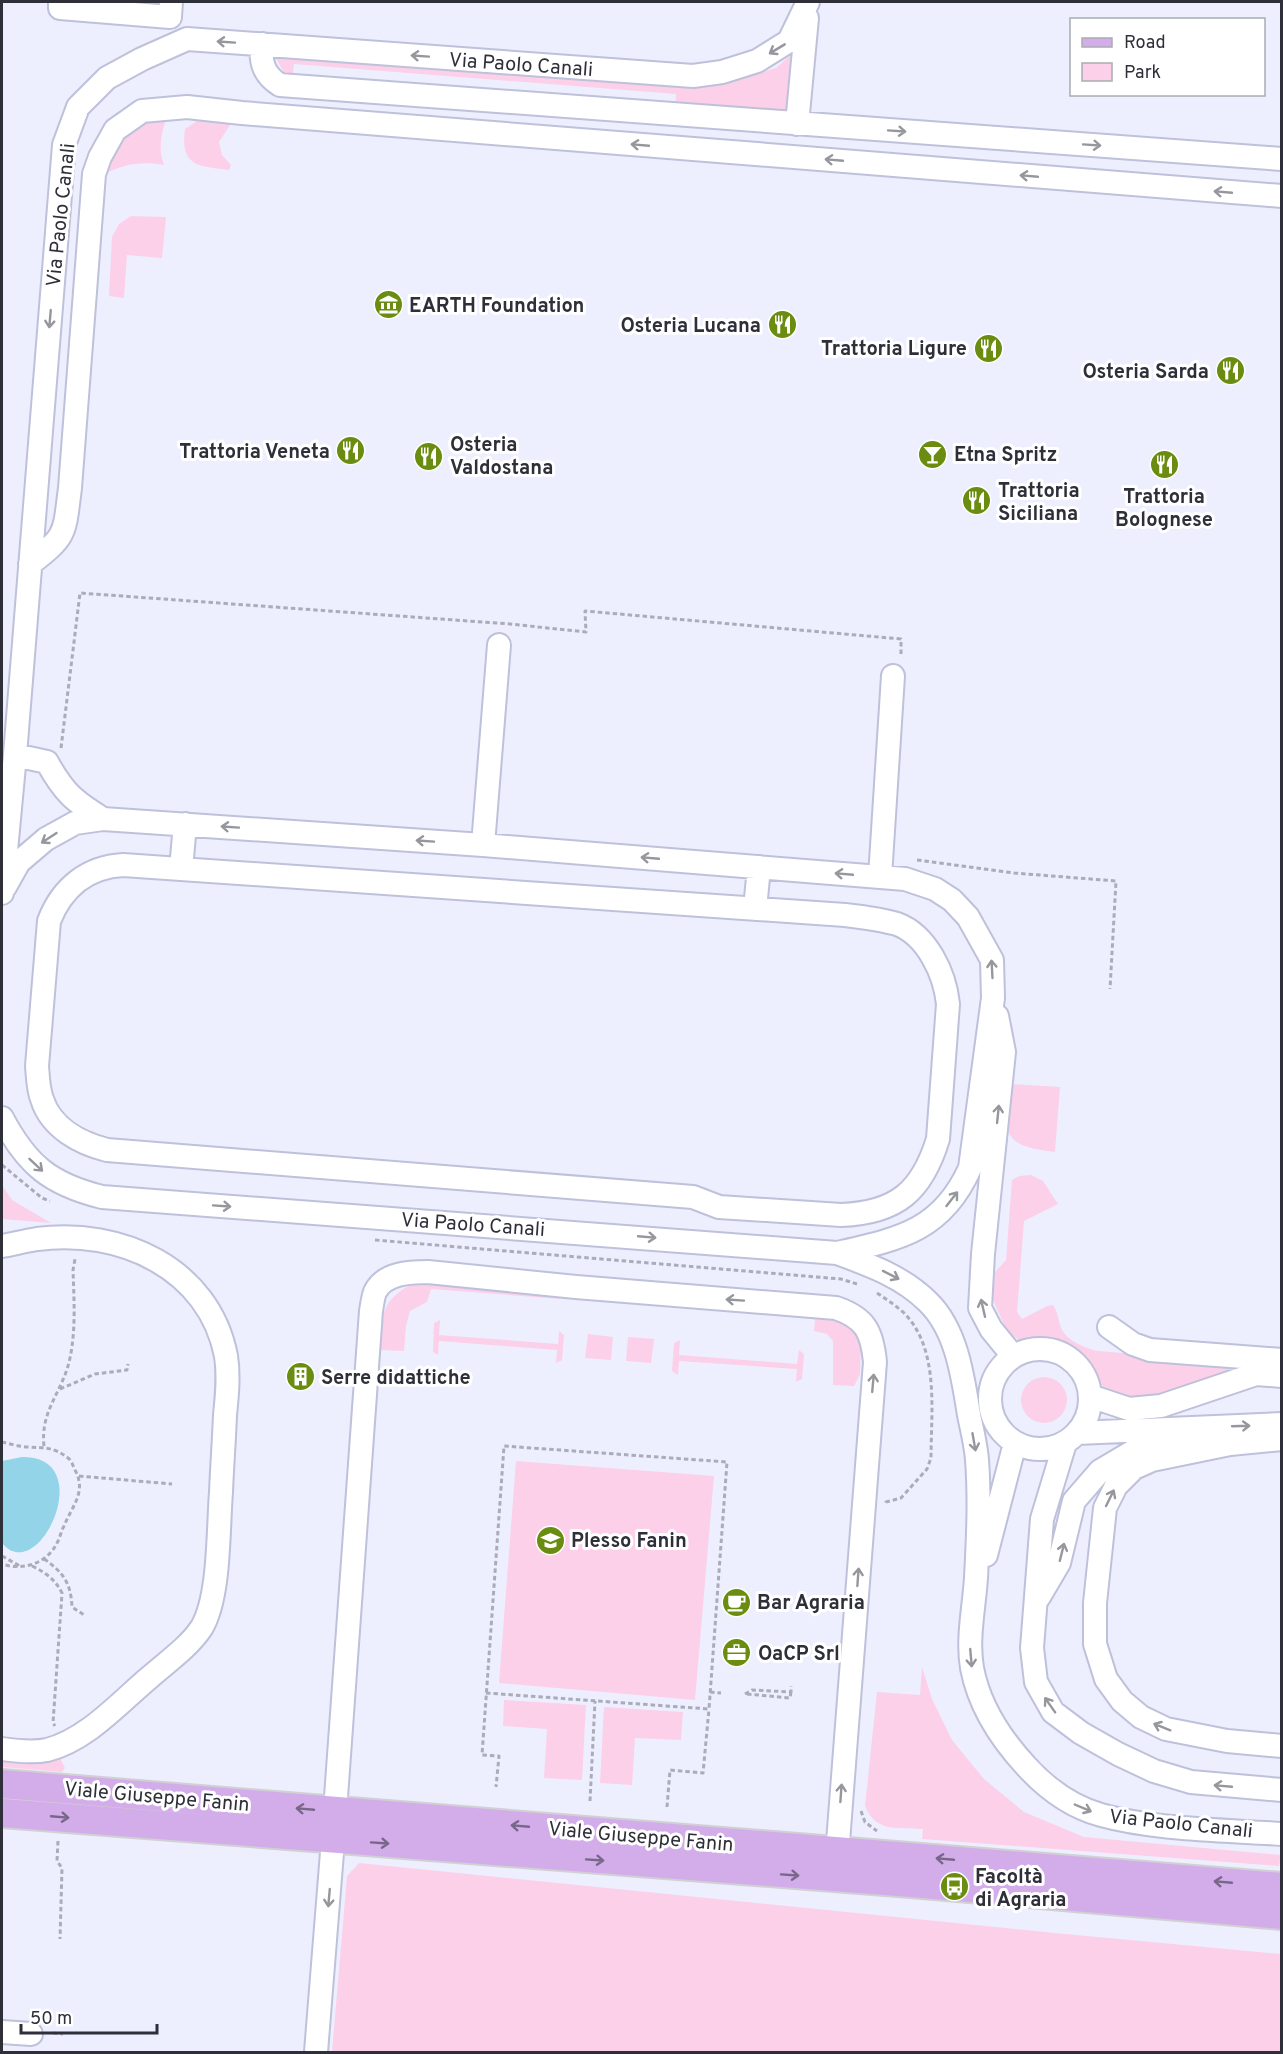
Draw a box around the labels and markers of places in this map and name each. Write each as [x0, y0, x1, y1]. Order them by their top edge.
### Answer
museum icon: EARTH Foundation [372, 289, 404, 321]
place label: EARTH Foundation [409, 294, 584, 320]
restaurant icon: Osteria Lucana [766, 309, 798, 341]
place label: Osteria Lucana [621, 314, 761, 340]
restaurant icon: Trattoria Ligure [972, 332, 1004, 364]
place label: Trattoria Ligure [821, 337, 967, 363]
restaurant icon: Osteria Sarda [1214, 355, 1246, 387]
place label: Osteria Sarda [1083, 360, 1209, 386]
place label: Osteria Valdostana [450, 433, 553, 482]
restaurant icon: Trattoria Veneta [335, 435, 367, 467]
bar icon: Etna Spritz [917, 438, 949, 470]
place label: Trattoria Veneta [179, 440, 330, 466]
restaurant icon: Osteria Valdostana [413, 440, 445, 472]
place label: Etna Spritz [954, 443, 1057, 469]
restaurant icon: Trattoria Bolognese [1148, 449, 1180, 481]
place label: Trattoria Siciliana [998, 479, 1080, 528]
restaurant icon: Trattoria Siciliana [961, 485, 993, 517]
place label: Trattoria Bolognese [1115, 485, 1213, 534]
building icon: Serre didattiche [284, 1361, 316, 1393]
place label: Serre didattiche [321, 1366, 471, 1392]
school or university icon: Plesso Fanin [534, 1524, 566, 1556]
place label: Plesso Fanin [571, 1529, 687, 1555]
cafe icon: Bar Agraria [720, 1586, 752, 1618]
place label: Bar Agraria [757, 1591, 865, 1617]
office icon: OaCP Srl [721, 1637, 753, 1669]
place label: OaCP Srl [758, 1642, 840, 1668]
place label: Facoltà di Agraria [975, 1865, 1067, 1914]
bus stop icon: Facoltà di Agraria [938, 1871, 970, 1903]

